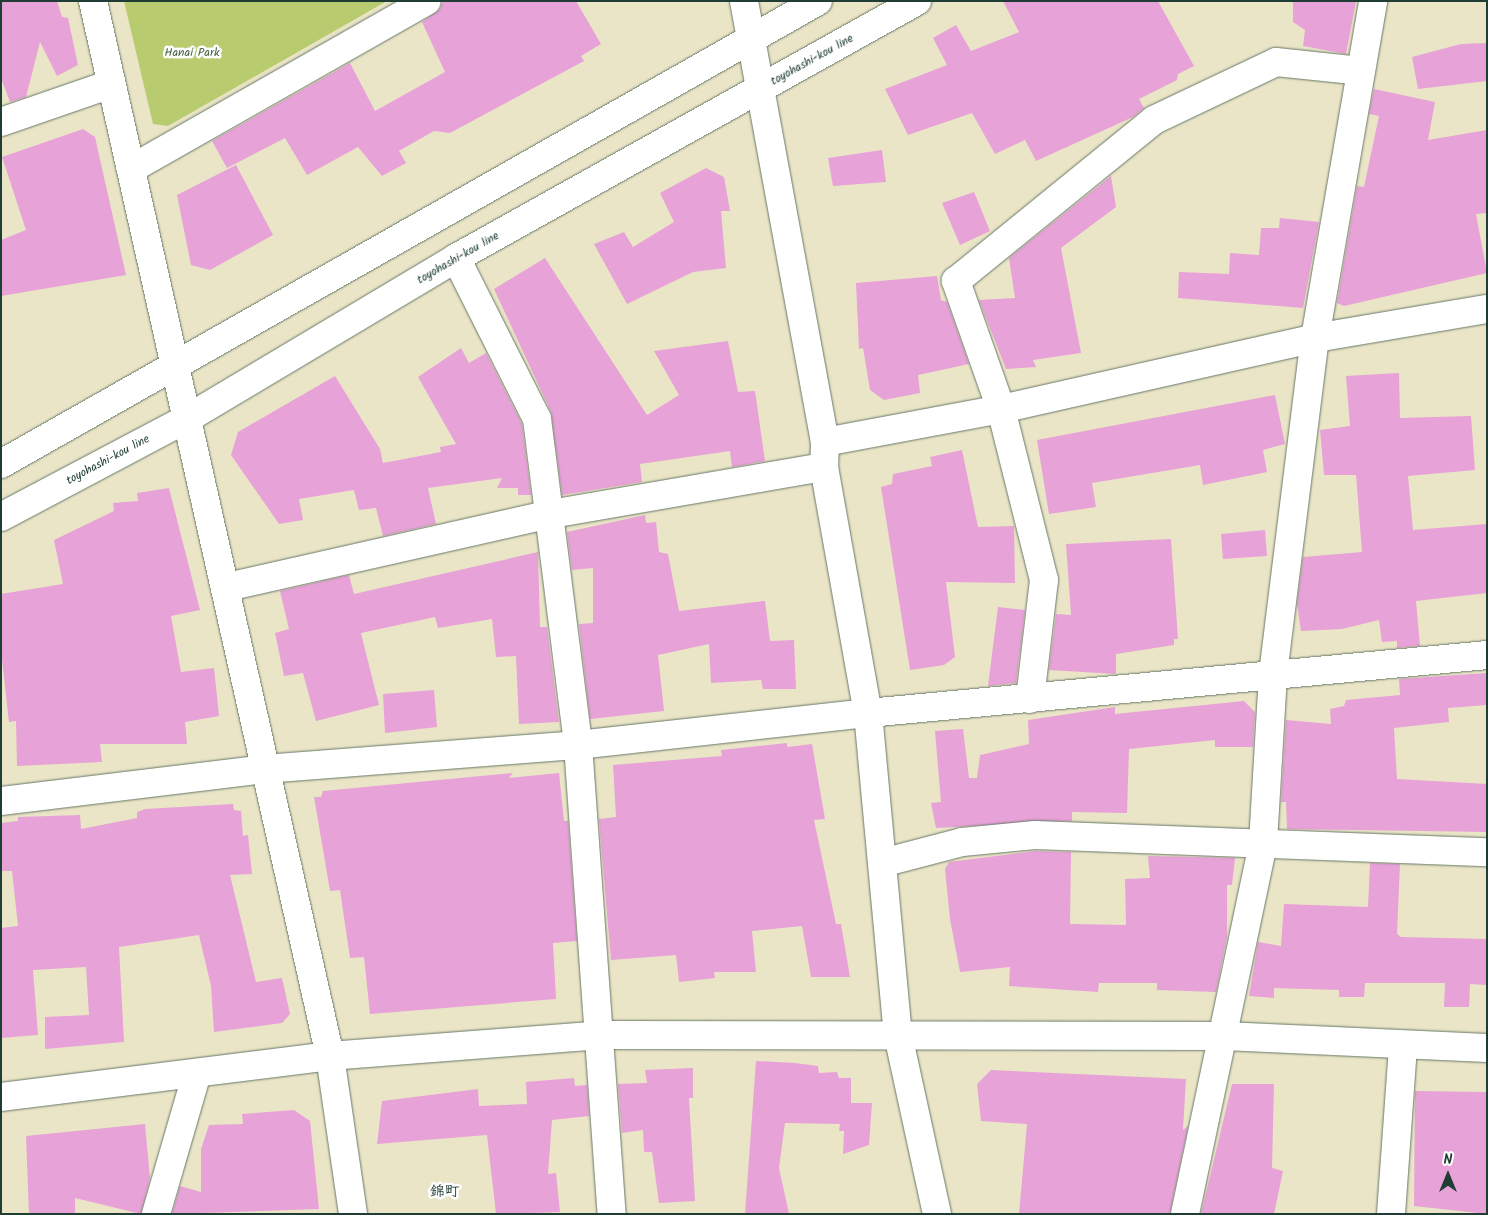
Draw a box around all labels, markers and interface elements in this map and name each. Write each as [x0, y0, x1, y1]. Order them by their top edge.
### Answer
street label: toyohashi-kou line [768, 31, 856, 89]
park label: Hanai Park [164, 46, 220, 60]
street label: toyohashi-kou line [414, 229, 502, 287]
street label: toyohashi-kou line [64, 432, 152, 488]
text: N [1444, 1149, 1452, 1171]
north arrow [1423, 1150, 1473, 1200]
district label: 錦町 [430, 1184, 460, 1202]

